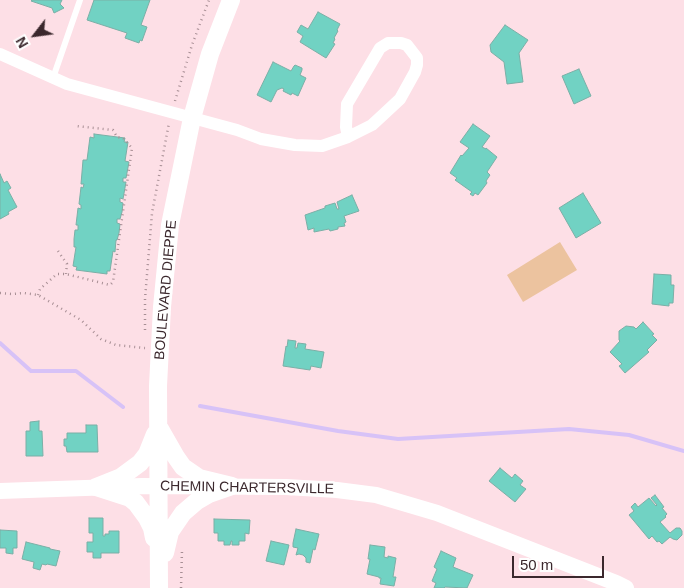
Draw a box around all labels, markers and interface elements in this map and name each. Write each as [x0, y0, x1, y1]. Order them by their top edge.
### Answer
north arrow [10, 10, 60, 60]
text: N [13, 34, 31, 51]
street label: BOULEVARD DIEPPE [152, 219, 180, 361]
street label: CHEMIN CHARTERSVILLE [160, 478, 334, 498]
scale bar [514, 546, 606, 578]
text: 50 m [520, 556, 553, 573]

